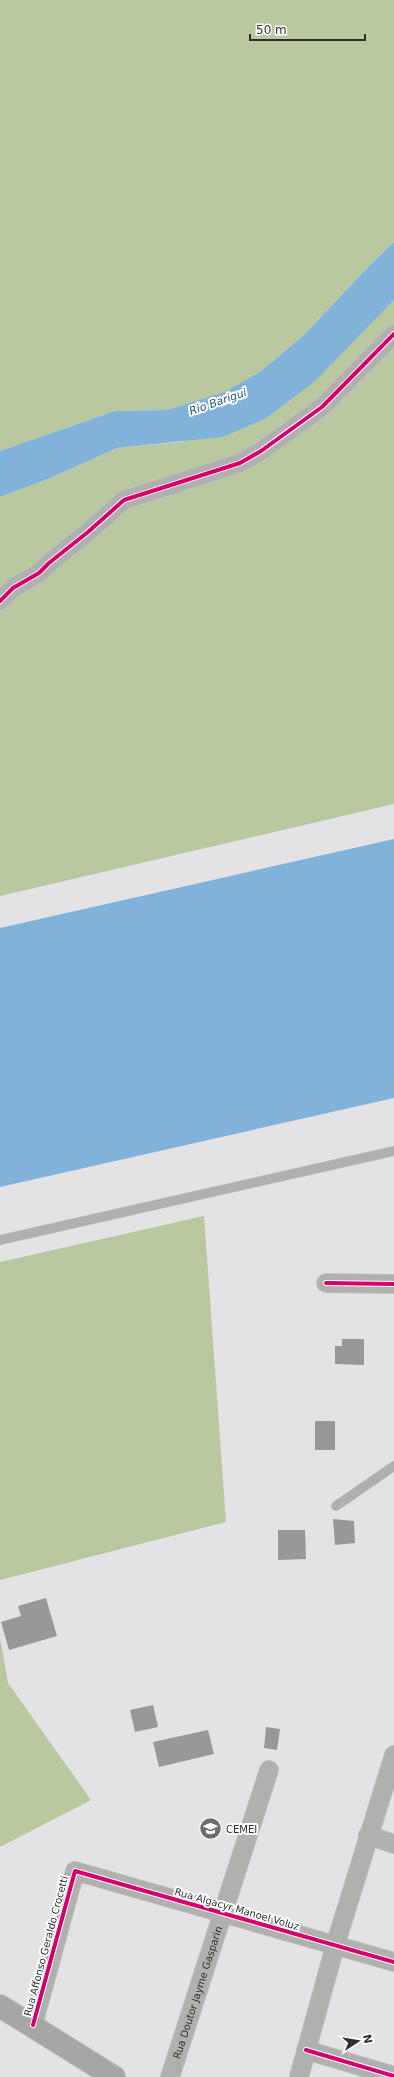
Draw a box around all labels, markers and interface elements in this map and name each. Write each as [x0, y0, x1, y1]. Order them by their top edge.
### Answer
scale bar [250, 16, 365, 42]
text: 50 m [256, 23, 287, 37]
water label: Rio Barigui [188, 386, 248, 418]
school or university icon: CEMEI [198, 1816, 224, 1842]
place label: CEMEI [226, 1824, 257, 1835]
street label: Rua Affonso Geraldo Crocetti [22, 1875, 70, 2017]
street label: Rua Algacyr Manoel Voluz [174, 1886, 300, 1932]
street label: Rua Doutor Jayme Gasparin [171, 1925, 224, 2060]
north arrow [338, 2021, 378, 2061]
text: N [360, 2033, 375, 2045]

